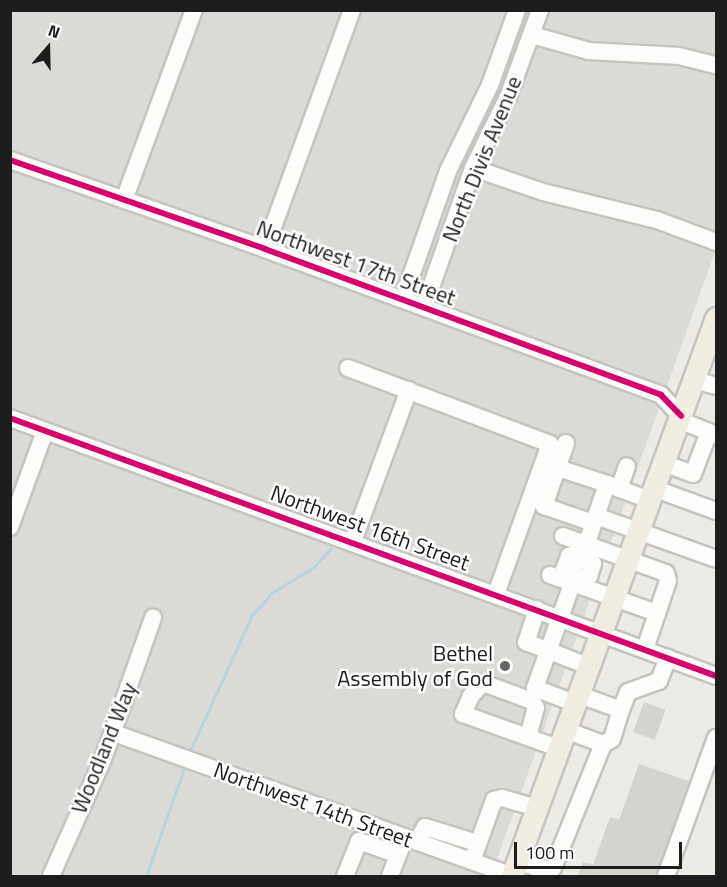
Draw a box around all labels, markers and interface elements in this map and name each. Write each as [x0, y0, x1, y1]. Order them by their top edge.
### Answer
north arrow [18, 18, 78, 78]
text: N [45, 18, 63, 44]
street label: North Divis Avenue [437, 72, 527, 246]
street label: Northwest 17th Street [253, 215, 459, 311]
street label: Northwest 16th Street [267, 480, 473, 576]
place label: Bethel Assembly of God [337, 640, 493, 692]
marker: Bethel Assembly of God [498, 659, 512, 673]
street label: Woodland Way [66, 679, 142, 817]
street label: Northwest 14th Street [210, 757, 416, 853]
scale bar [517, 830, 685, 868]
text: 100 m [525, 839, 574, 866]

